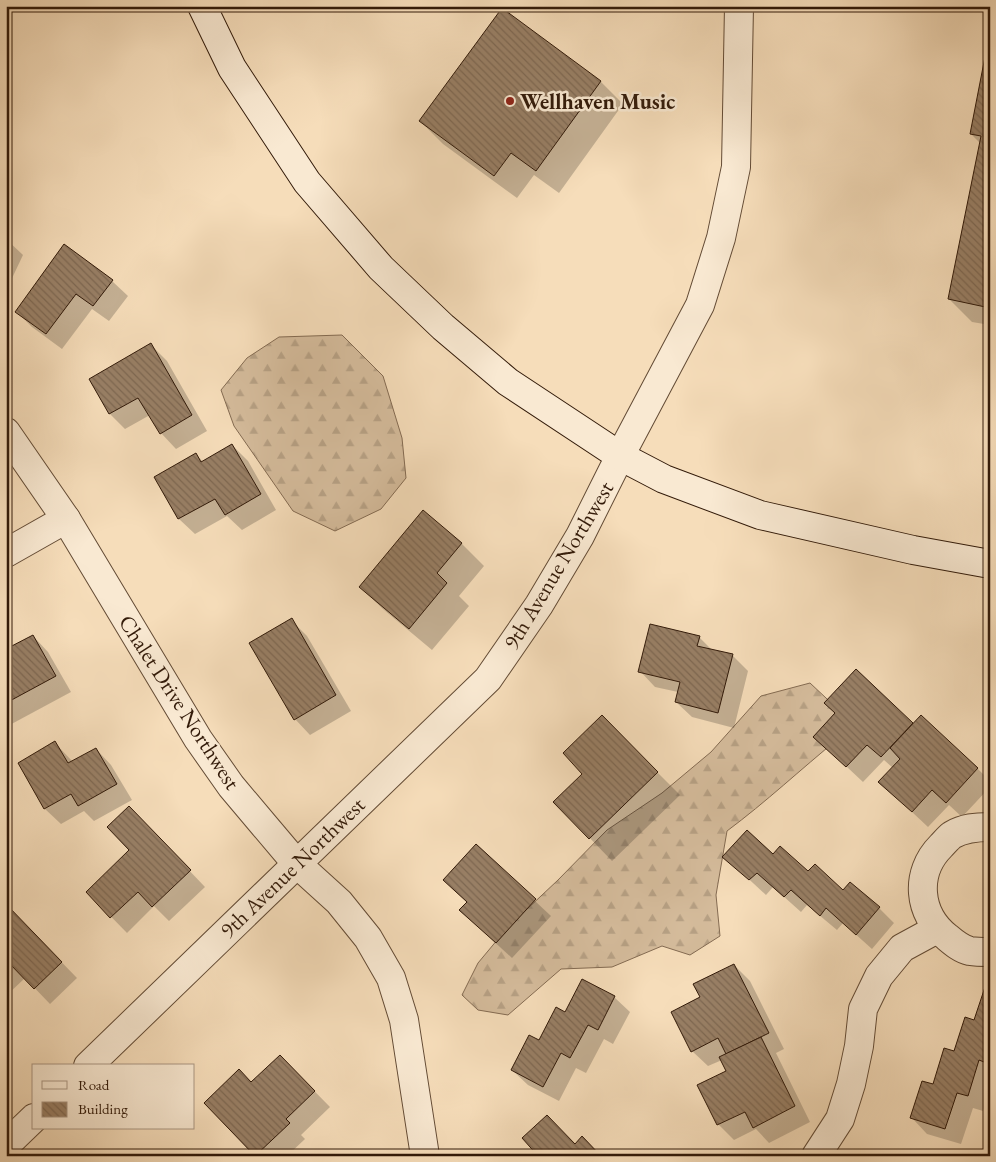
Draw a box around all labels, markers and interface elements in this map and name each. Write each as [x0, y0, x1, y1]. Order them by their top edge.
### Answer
place label: Wellhaven Music [520, 87, 675, 116]
marker: Wellhaven Music [504, 95, 516, 107]
street label: 9th Avenue Northwest [497, 476, 620, 655]
street label: Chalet Drive Northwest [112, 609, 247, 795]
street label: 9th Avenue Northwest [214, 790, 371, 944]
legend [32, 1064, 195, 1130]
text: Road [78, 1075, 110, 1094]
text: Building [78, 1099, 128, 1118]

